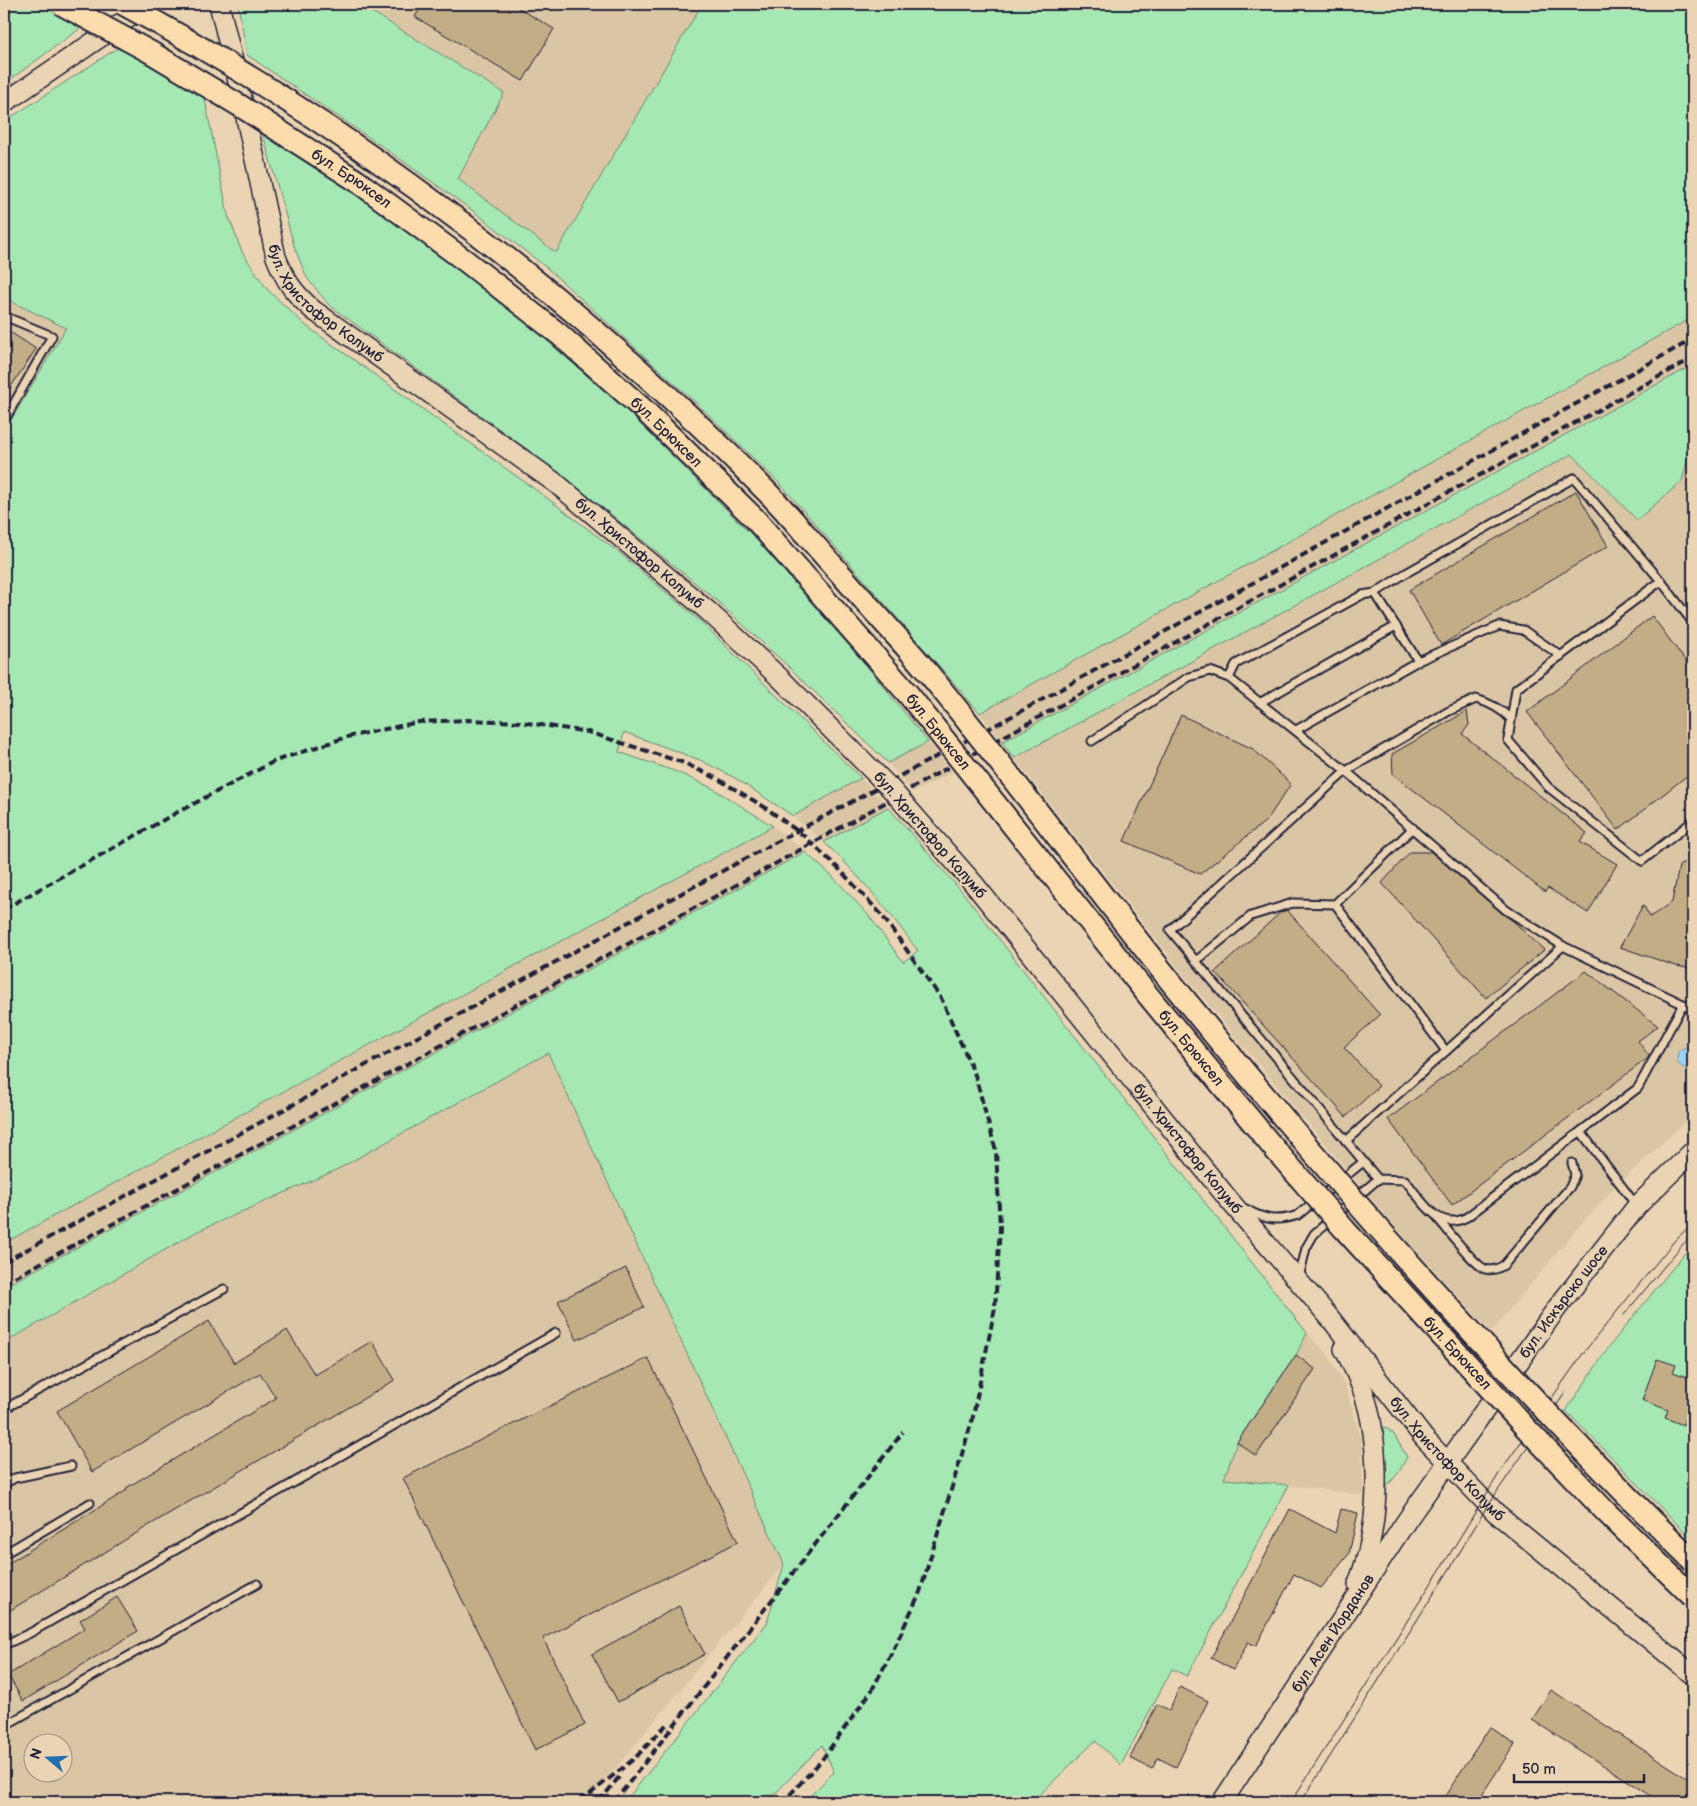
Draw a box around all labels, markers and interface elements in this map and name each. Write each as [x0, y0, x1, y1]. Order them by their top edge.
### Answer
street label: бул. Брюксел [307, 145, 395, 213]
street label: бул. Христофор Колумб [264, 243, 387, 367]
street label: бул. Брюксел [626, 393, 706, 472]
street label: бул. Христофор Колумб [571, 494, 707, 613]
street label: бул. Брюксел [901, 690, 974, 774]
street label: бул. Христофор Колумб [869, 768, 990, 903]
street label: бул. Брюксел [1154, 1006, 1228, 1090]
street label: бул. Христофор Колумб [1129, 1080, 1246, 1218]
street label: бул. Искърско шосе [1516, 1242, 1612, 1362]
street label: бул. Брюксел [1419, 1313, 1495, 1394]
street label: бул. Христофор Колумб [1385, 1393, 1508, 1526]
street label: бул. Асен Йорданов [1288, 1571, 1379, 1696]
north arrow [22, 1734, 72, 1784]
text: N [26, 1746, 46, 1762]
scale bar [1514, 1751, 1644, 1783]
text: 50 m [1522, 1760, 1556, 1779]

